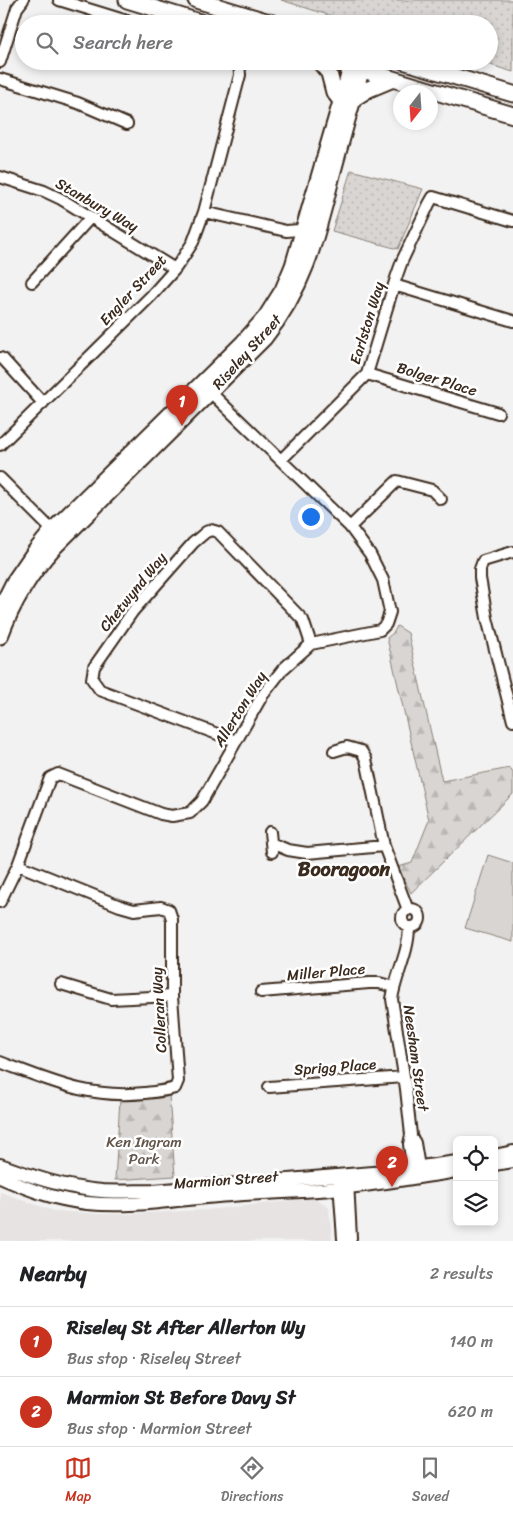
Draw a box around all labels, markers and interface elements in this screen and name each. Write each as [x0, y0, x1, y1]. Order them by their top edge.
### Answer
search box [15, 15, 498, 70]
text: Search here [73, 26, 173, 59]
icon: search [33, 29, 61, 57]
north arrow [393, 85, 438, 130]
street label: Stanbury Way [51, 171, 144, 239]
street label: Engler Street [93, 248, 173, 332]
street label: Earlston Way [342, 278, 392, 368]
street label: Riseley Street [206, 307, 289, 396]
street label: Bolger Place [394, 354, 481, 404]
pin: 1 [166, 385, 198, 426]
your location [298, 504, 324, 530]
street label: Chetwynd Way [93, 546, 174, 638]
street label: Allerton Way [206, 666, 274, 753]
district label: Booragoon [298, 852, 390, 887]
street label: Miller Place [286, 956, 367, 988]
street label: Colleran Way [144, 966, 174, 1054]
street label: Neesham Street [396, 1003, 436, 1114]
street label: Sprigg Place [293, 1051, 377, 1083]
park label: Ken Ingram Park [106, 1129, 182, 1172]
map controls [453, 1136, 498, 1226]
button: locate [453, 1136, 498, 1181]
pin: 2 [376, 1146, 408, 1187]
street label: Marmion Street [173, 1163, 280, 1197]
button: layers [453, 1181, 498, 1226]
text: Nearby [20, 1255, 86, 1293]
text: 2 results [430, 1259, 493, 1288]
text: Riseley St After Allerton Wy [67, 1311, 305, 1344]
text: 1 [33, 1327, 39, 1356]
text: 140 m [450, 1327, 493, 1356]
text: Bus stop · Riseley Street [67, 1344, 241, 1373]
text: Marmion St Before Davy St [67, 1381, 295, 1414]
text: 2 [31, 1397, 41, 1426]
text: 620 m [448, 1397, 493, 1426]
text: Bus stop · Marmion Street [67, 1414, 252, 1443]
tab: Map [64, 1454, 92, 1509]
tab: Directions [221, 1454, 283, 1509]
tab: Saved [412, 1454, 449, 1509]

